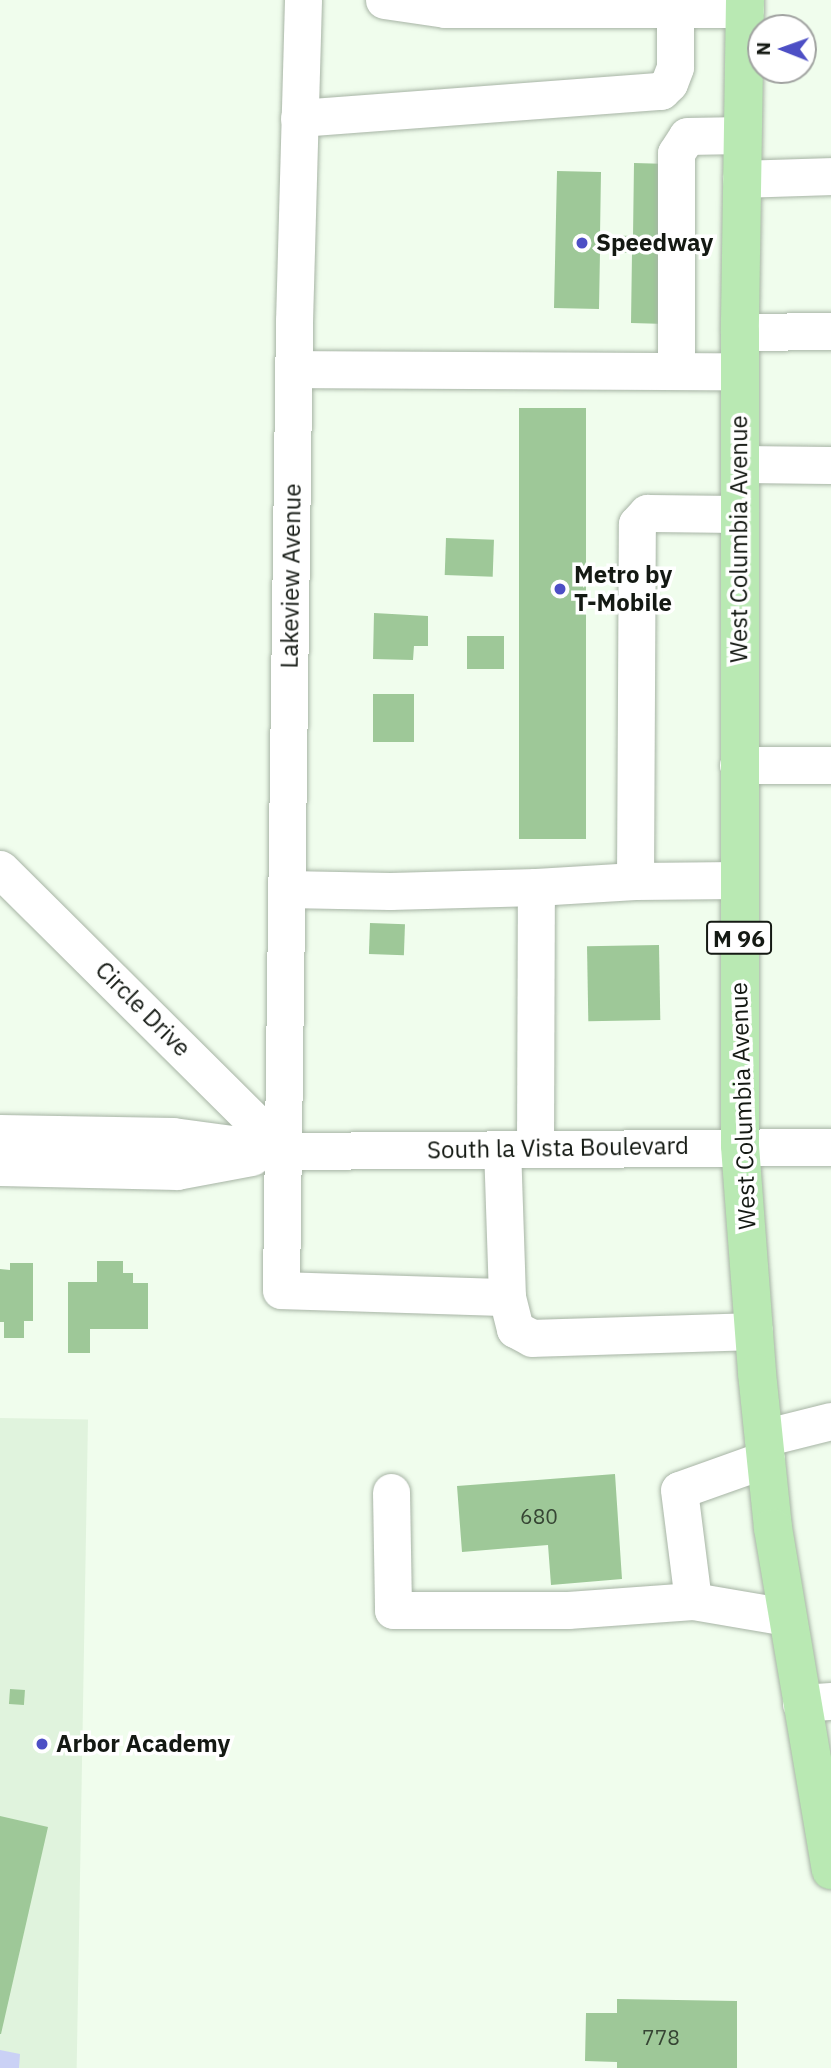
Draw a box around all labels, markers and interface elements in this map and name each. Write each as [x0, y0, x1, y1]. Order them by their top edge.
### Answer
north arrow [747, 14, 817, 84]
text: N [751, 42, 775, 56]
place label: Speedway [596, 229, 713, 257]
marker: Speedway [574, 235, 590, 251]
street label: West Columbia Avenue [725, 415, 753, 663]
street label: Lakeview Avenue [275, 483, 307, 669]
place label: Metro by T-Mobile [574, 561, 672, 617]
marker: Metro by T-Mobile [552, 581, 568, 597]
road number: M 96 [706, 918, 772, 958]
street label: Circle Drive [89, 955, 197, 1063]
street label: West Columbia Avenue [724, 982, 762, 1230]
street label: South la Vista Boulevard [427, 1131, 689, 1165]
house number: 680 [520, 1503, 558, 1529]
place label: Arbor Academy [56, 1730, 230, 1758]
marker: Arbor Academy [34, 1736, 50, 1752]
house number: 778 [642, 2024, 680, 2050]

